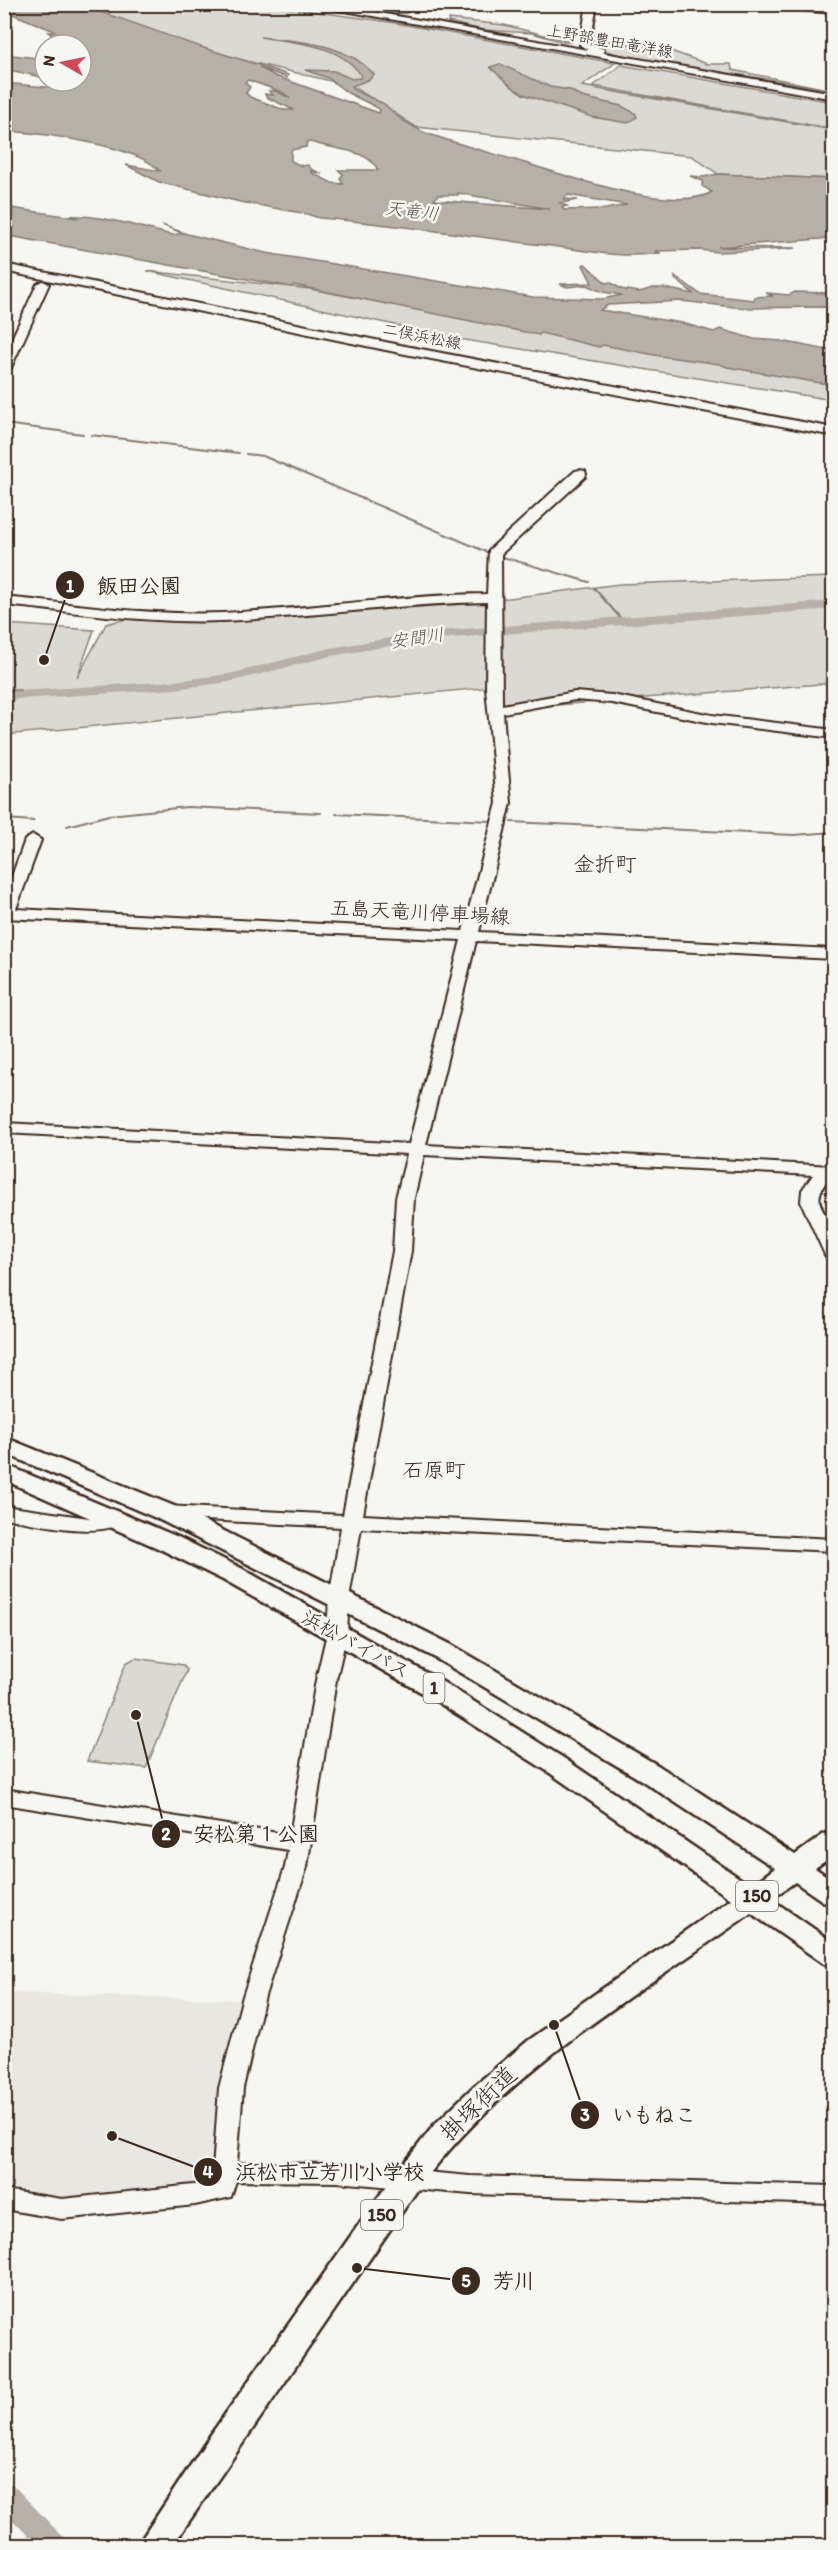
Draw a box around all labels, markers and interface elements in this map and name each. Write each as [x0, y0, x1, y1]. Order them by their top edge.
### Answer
street label: 上野部豊田竜洋線 [545, 21, 675, 61]
north arrow [33, 33, 93, 93]
text: N [38, 54, 59, 68]
water label: 天竜川 [384, 197, 440, 225]
street label: 二俣浜松線 [381, 319, 463, 353]
callout: 飯田公園 [55, 566, 193, 605]
text: 飯田公園 [97, 573, 181, 598]
text: 1 [66, 575, 75, 597]
water label: 安間川 [389, 623, 445, 653]
district label: 金折町 [574, 851, 637, 876]
street label: 五島天竜川停車場線 [329, 895, 511, 929]
district label: 石原町 [403, 1457, 466, 1482]
street label: 浜松バイパス [298, 1605, 414, 1683]
road number: 1 [424, 1673, 444, 1703]
callout: 安松第１公園 [151, 1814, 331, 1853]
text: 安松第１公園 [193, 1821, 319, 1846]
text: 2 [161, 1823, 171, 1845]
road number: 150 [736, 1881, 778, 1911]
street label: 掛塚街道 [433, 2059, 523, 2147]
callout: いもねこ [570, 2095, 708, 2134]
text: いもねこ [612, 2102, 696, 2127]
text: 3 [580, 2104, 590, 2126]
callout: 浜松市立芳川小学校 [193, 2152, 436, 2191]
text: 浜松市立芳川小学校 [236, 2159, 425, 2184]
text: 4 [203, 2161, 214, 2183]
road number: 150 [361, 2200, 403, 2230]
callout: 芳川 [451, 2261, 547, 2300]
text: 芳川 [493, 2268, 535, 2293]
text: 5 [461, 2270, 471, 2292]

